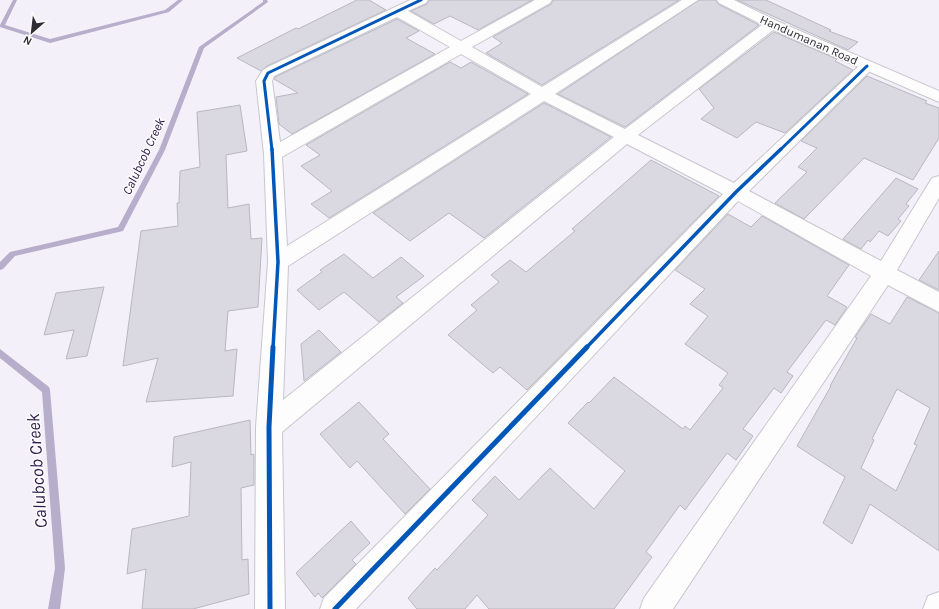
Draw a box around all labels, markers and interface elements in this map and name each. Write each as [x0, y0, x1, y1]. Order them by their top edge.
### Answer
north arrow [12, 12, 52, 52]
street label: Handumanan Road [758, 12, 860, 68]
text: N [21, 33, 34, 48]
water label: Calubcob Creek [119, 115, 168, 197]
water label: Calubcob Creek [22, 412, 52, 529]

